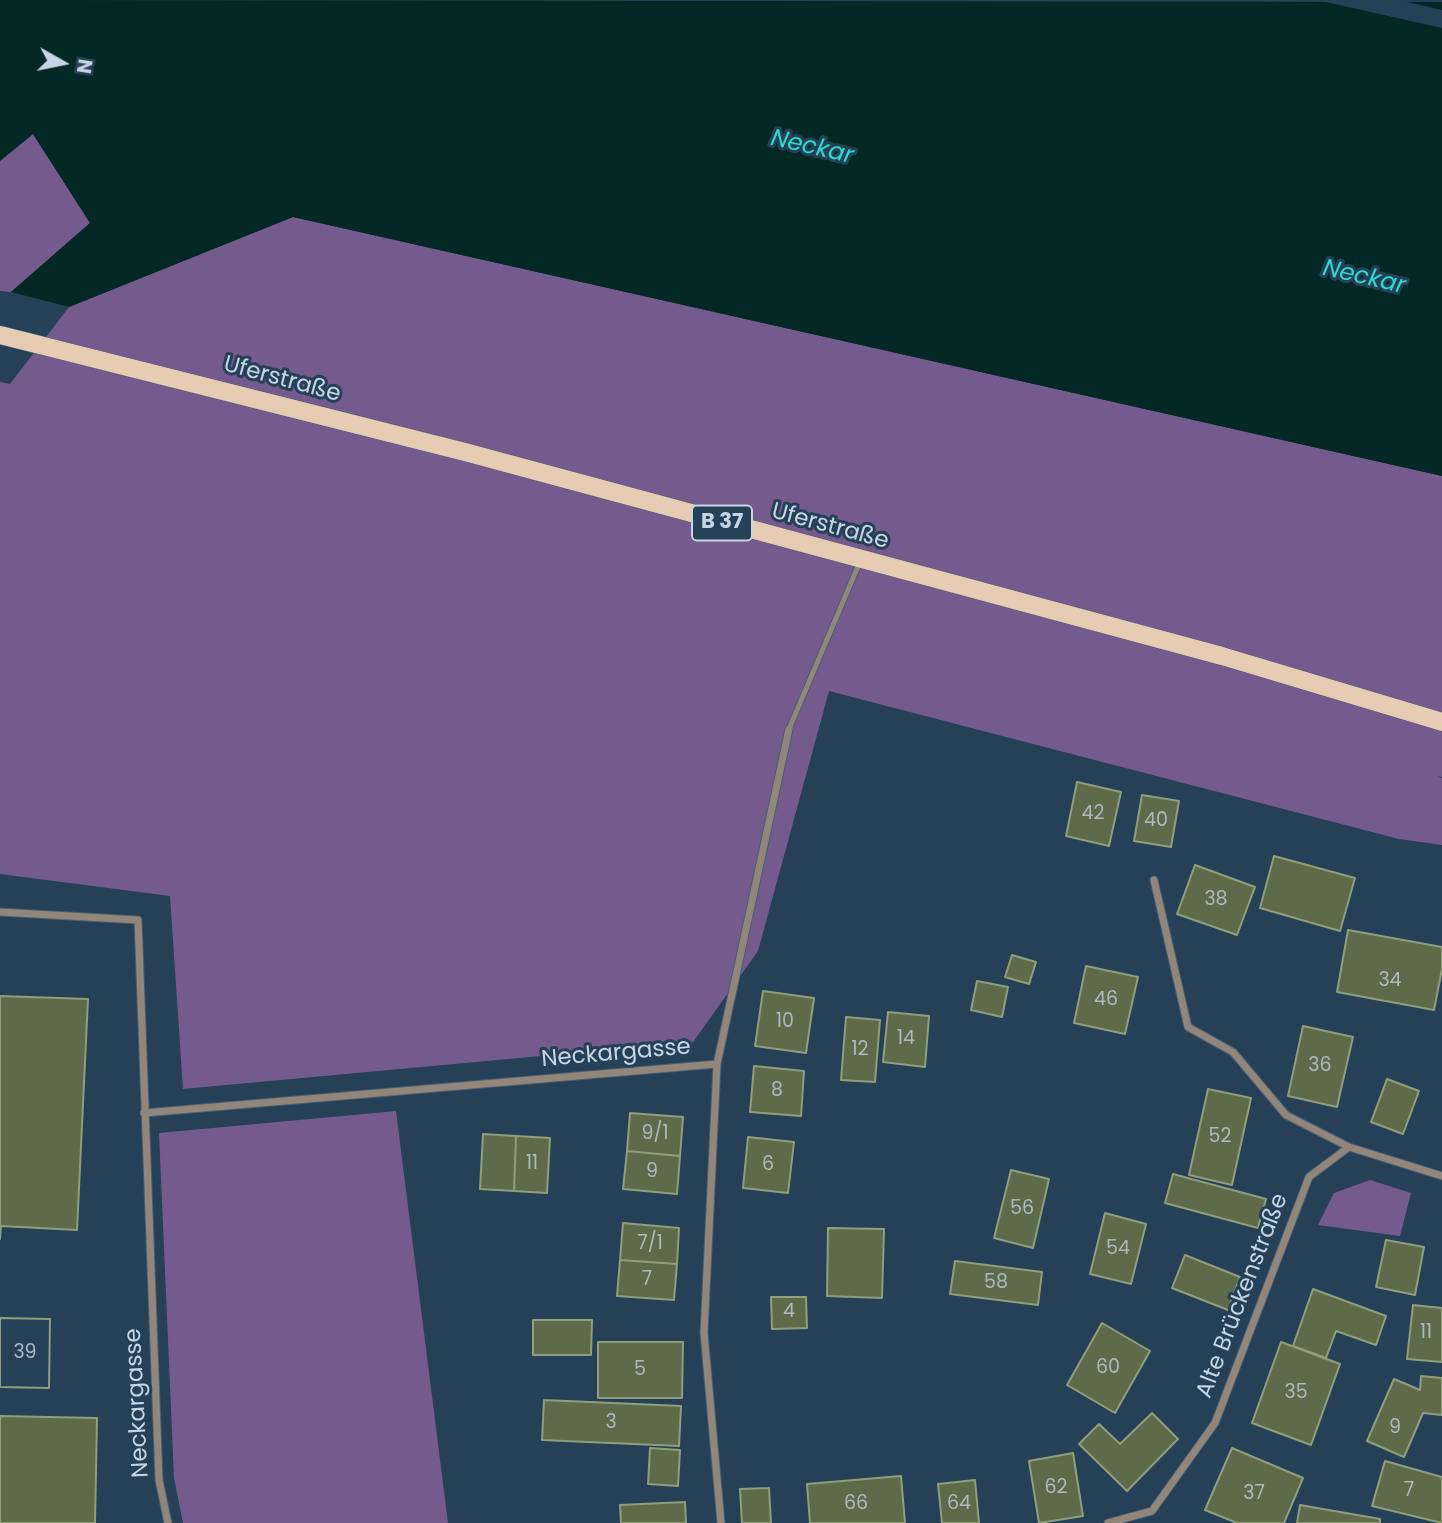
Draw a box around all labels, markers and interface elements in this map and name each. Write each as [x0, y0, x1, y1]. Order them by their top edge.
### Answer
north arrow [28, 28, 98, 98]
text: N [70, 57, 99, 76]
water label: Neckar [768, 125, 856, 171]
water label: Neckar [1320, 255, 1408, 301]
street label: Uferstraße [220, 351, 344, 409]
street label: Uferstraße [768, 498, 892, 556]
road number: B 37 [692, 505, 752, 540]
house number: 42 [1082, 803, 1104, 825]
house number: 40 [1144, 810, 1168, 832]
house number: 38 [1204, 889, 1228, 911]
house number: 34 [1378, 970, 1402, 992]
house number: 46 [1094, 989, 1118, 1011]
house number: 10 [776, 1011, 794, 1033]
house number: 14 [897, 1028, 915, 1050]
street label: Neckargasse [540, 1034, 692, 1074]
house number: 12 [851, 1039, 869, 1061]
house number: 36 [1308, 1055, 1332, 1077]
house number: 8 [771, 1080, 783, 1102]
house number: 9/1 [641, 1123, 669, 1145]
house number: 52 [1209, 1126, 1231, 1148]
house number: 11 [526, 1153, 538, 1175]
house number: 6 [762, 1154, 774, 1176]
house number: 9 [646, 1161, 658, 1183]
street label: Alte Brückenstraße [1191, 1190, 1295, 1402]
house number: 56 [1010, 1198, 1034, 1220]
house number: 7/1 [637, 1233, 663, 1255]
house number: 54 [1106, 1238, 1130, 1260]
house number: 7 [642, 1269, 652, 1291]
house number: 58 [984, 1272, 1008, 1294]
house number: 4 [783, 1301, 795, 1323]
house number: 11 [1420, 1322, 1432, 1344]
street label: Neckargasse [120, 1328, 156, 1478]
house number: 39 [13, 1342, 37, 1364]
house number: 60 [1096, 1357, 1120, 1379]
house number: 5 [634, 1359, 646, 1381]
house number: 35 [1284, 1382, 1308, 1404]
house number: 3 [605, 1412, 617, 1434]
house number: 9 [1389, 1417, 1401, 1439]
house number: 62 [1045, 1477, 1067, 1499]
house number: 7 [1404, 1480, 1414, 1502]
house number: 37 [1243, 1483, 1265, 1505]
house number: 66 [844, 1493, 868, 1515]
house number: 64 [947, 1493, 971, 1515]

